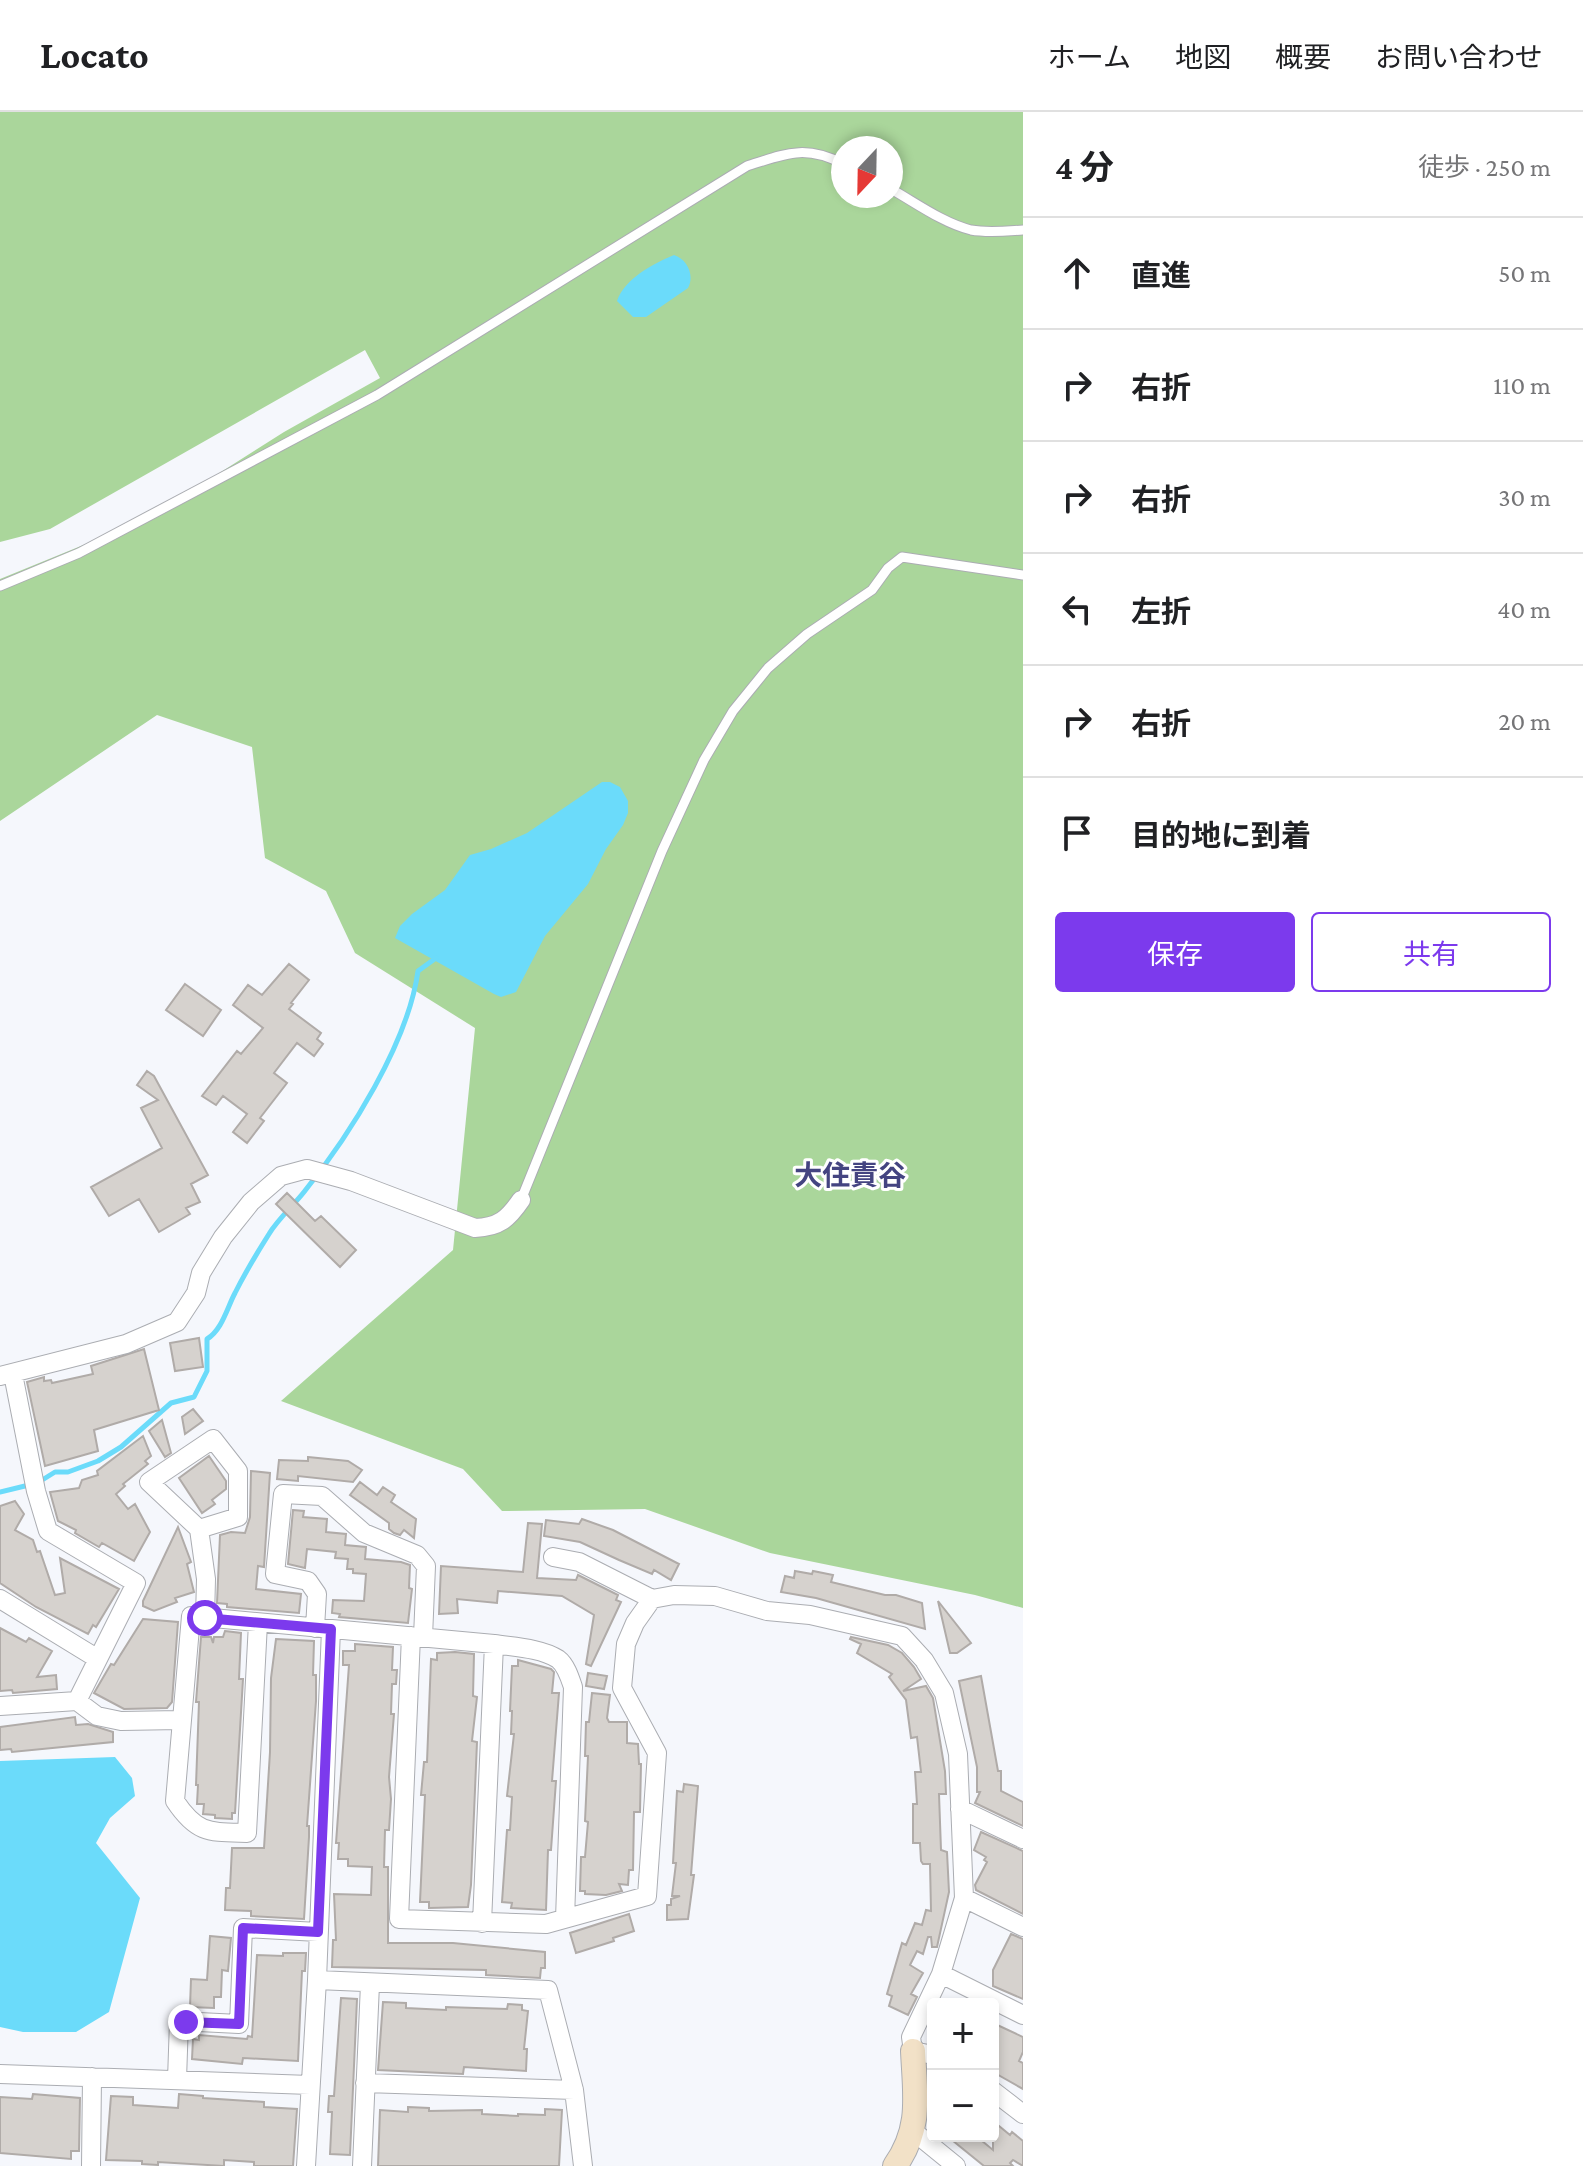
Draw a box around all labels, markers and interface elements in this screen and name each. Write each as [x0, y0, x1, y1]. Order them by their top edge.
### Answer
text: Locato [40, 34, 149, 76]
text: ホーム [1048, 42, 1131, 73]
text: 地図 [1175, 42, 1231, 73]
text: 概要 [1275, 42, 1331, 73]
text: お問い合わせ [1375, 42, 1543, 73]
north arrow [831, 136, 903, 208]
text: 4 分 [1055, 149, 1114, 186]
text: 徒歩 · 250 m [1418, 153, 1551, 182]
icon: ahead [1055, 251, 1099, 295]
text: 直進 [1131, 259, 1191, 292]
text: 50 m [1498, 259, 1551, 288]
icon: right [1055, 363, 1099, 407]
text: 右折 [1131, 371, 1191, 404]
text: 110 m [1493, 371, 1551, 400]
icon: right [1055, 475, 1099, 519]
text: 右折 [1131, 483, 1191, 516]
text: 30 m [1498, 483, 1551, 512]
icon: left [1055, 587, 1099, 631]
text: 左折 [1131, 595, 1191, 628]
text: 40 m [1497, 595, 1551, 624]
icon: right [1055, 699, 1099, 743]
text: 右折 [1131, 707, 1191, 740]
text: 20 m [1498, 707, 1551, 736]
icon: arrive [1055, 811, 1099, 855]
text: 目的地に到着 [1131, 819, 1311, 852]
button: 保存 [1055, 912, 1295, 992]
button: 共有 [1311, 912, 1551, 992]
district label: 大住責谷 [794, 1160, 906, 1191]
route start [187, 1600, 223, 1636]
map controls [927, 1998, 999, 2142]
button: + [927, 1998, 999, 2070]
route end [168, 2004, 204, 2040]
button: − [927, 2070, 999, 2142]

